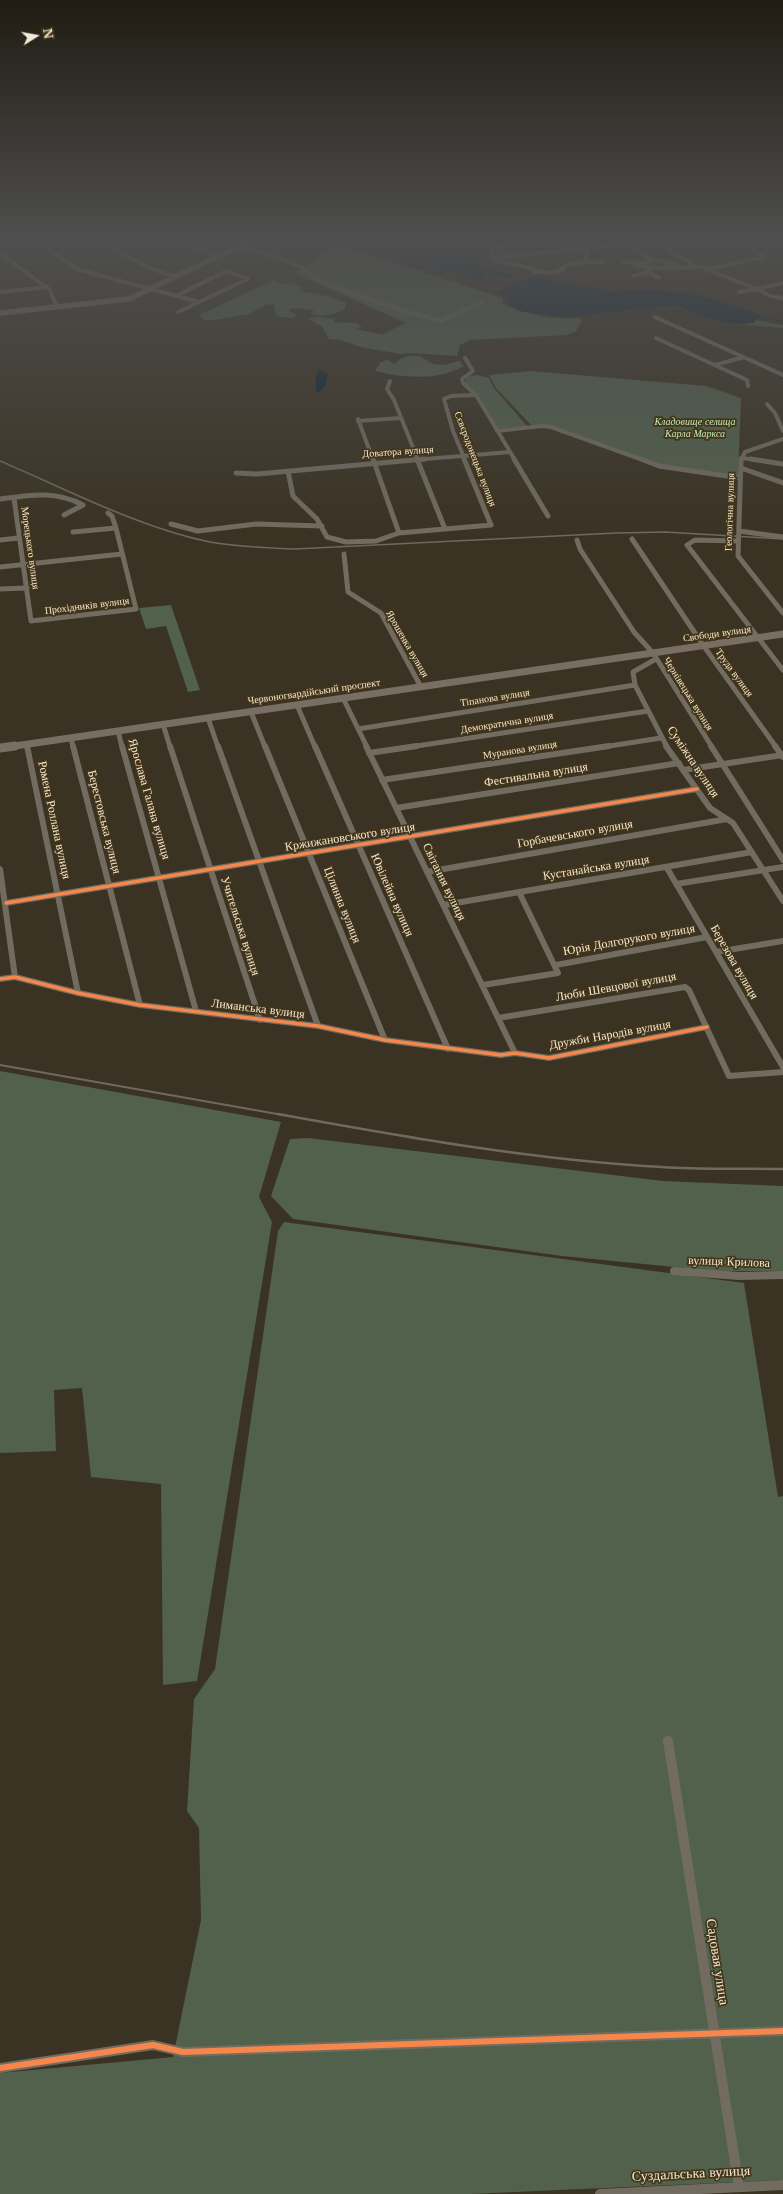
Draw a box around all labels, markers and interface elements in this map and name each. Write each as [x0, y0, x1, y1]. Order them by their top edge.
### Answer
north arrow [16, 16, 56, 56]
text: N [40, 27, 56, 40]
street label: Сєвєродонецька вулиця [451, 410, 499, 508]
park label: Кладовище селища Карла Маркса [654, 416, 736, 440]
street label: Доватора вулиця [362, 444, 434, 460]
street label: Геологічна вулиця [723, 473, 737, 551]
street label: Морецького вулиця [18, 506, 42, 590]
street label: Прохідників вулиця [44, 595, 130, 617]
street label: Ярошенка вулиця [383, 608, 431, 680]
street label: Свободи вулиця [682, 623, 752, 645]
street label: Труда вулиця [713, 647, 755, 699]
street label: Чернівецька вулиця [661, 655, 715, 733]
street label: Червоногвардійський проспект [247, 677, 381, 707]
street label: Тіпанова вулиця [459, 687, 531, 709]
street label: Демократична вулиця [460, 710, 554, 736]
street label: Суміжна вулиця [664, 724, 722, 800]
street label: Ярослава Галана вулиця [125, 737, 173, 861]
street label: Муранова вулиця [482, 738, 558, 762]
street label: Ромена Роллана вулиця [34, 760, 74, 880]
street label: Фестивальна вулиця [483, 760, 589, 790]
street label: Берестовська вулиця [84, 769, 124, 875]
street label: Горбачевського вулиця [516, 817, 634, 851]
street label: Кржижановського вулиця [284, 820, 416, 854]
street label: Світання вулиця [419, 841, 469, 923]
street label: Ювілейна вулиця [367, 851, 417, 939]
street label: Кустанайська вулиця [542, 852, 650, 884]
street label: Цілинна вулиця [320, 865, 364, 945]
street label: Учительська вулиця [217, 875, 263, 977]
street label: Юрія Долгорукого вулиця [562, 921, 696, 959]
street label: Березова вулиця [707, 922, 761, 1002]
street label: Люби Шевцової вулиця [555, 969, 677, 1005]
street label: Лиманська вулиця [210, 996, 306, 1022]
street label: Дружби Народів вулиця [548, 1017, 672, 1053]
street label: вулиця Крилова [688, 1253, 770, 1271]
street label: Садовая улица [702, 1918, 732, 2006]
street label: Суздальська вулиця [631, 2163, 751, 2185]

